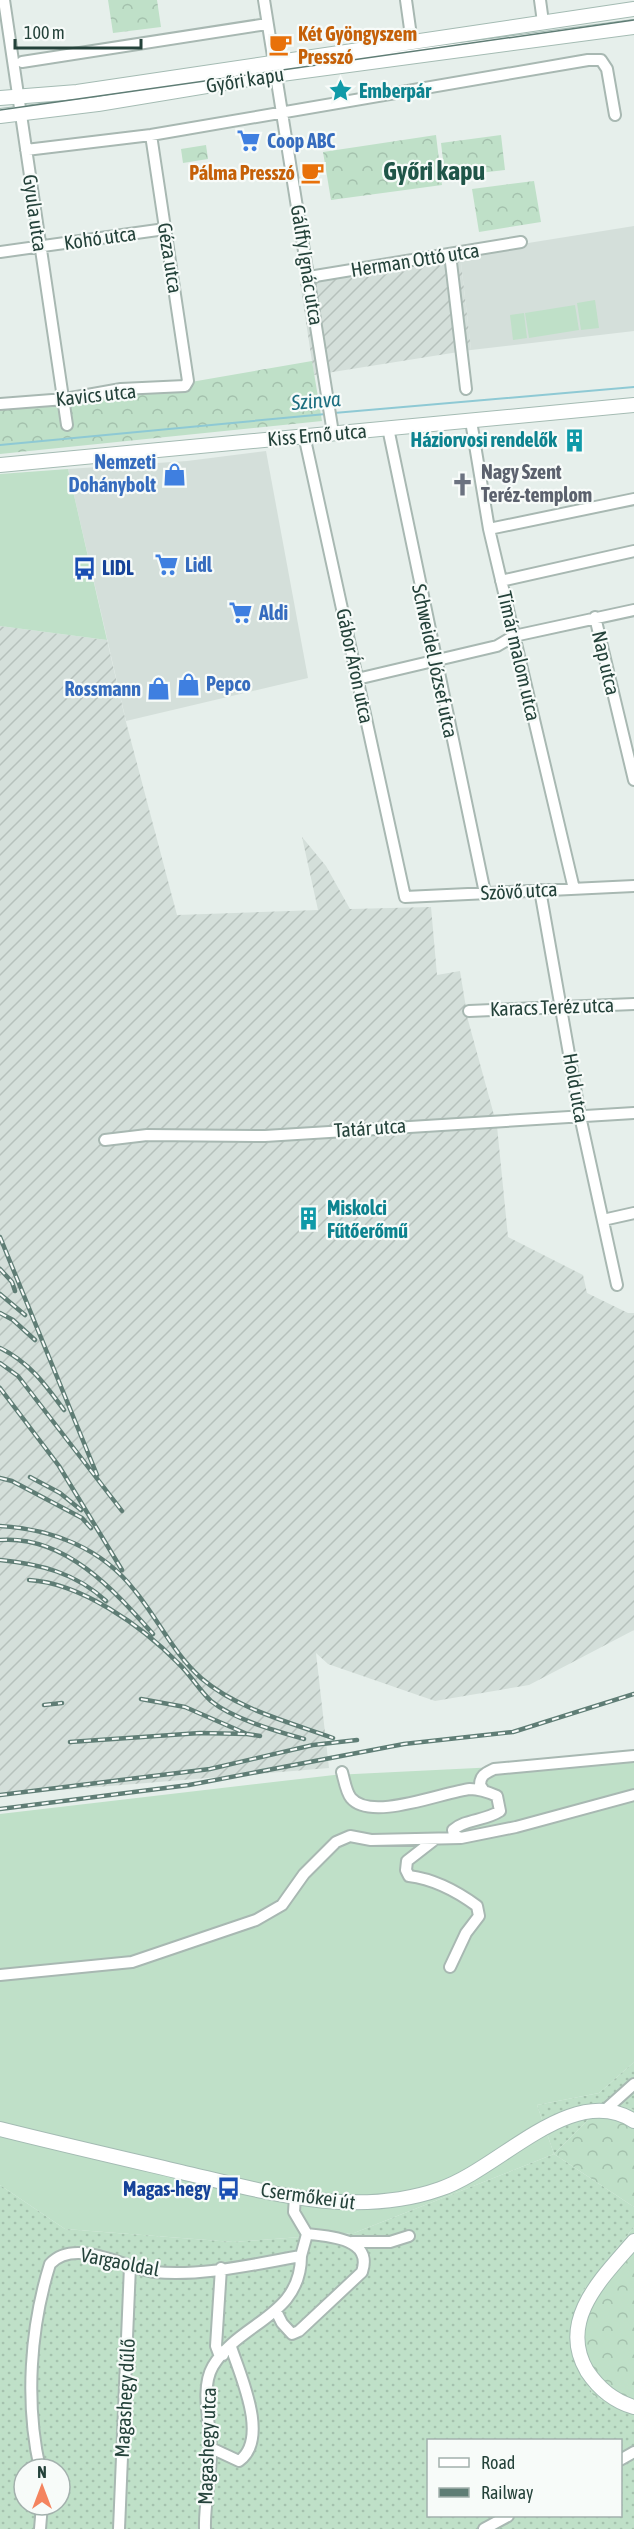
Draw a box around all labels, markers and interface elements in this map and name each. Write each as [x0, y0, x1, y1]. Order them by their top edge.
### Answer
scale bar [15, 12, 141, 50]
text: 100 m [24, 22, 65, 43]
place label: Két Gyöngyszem Presszó [298, 22, 417, 68]
cafe icon: Két Gyöngyszem Presszó [267, 32, 293, 58]
street label: Győri kapu [204, 62, 286, 97]
place icon: Emberpár [328, 78, 354, 104]
place label: Emberpár [359, 79, 432, 102]
supermarket icon: Coop ABC [236, 128, 262, 154]
place label: Coop ABC [267, 129, 335, 152]
district label: Győri kapu [383, 156, 485, 186]
cafe icon: Pálma Presszó [300, 160, 326, 186]
place label: Pálma Presszó [189, 161, 295, 184]
street label: Gyula utca [19, 173, 52, 253]
street label: Gálffy Ignác utca [287, 203, 328, 327]
street label: Kohó utca [62, 221, 137, 254]
street label: Géza utca [154, 221, 187, 295]
street label: Herman Ottó utca [349, 238, 481, 281]
street label: Kavics utca [55, 379, 137, 410]
water label: Szinva [289, 386, 342, 414]
street label: Kiss Ernő utca [266, 419, 367, 450]
building icon: Háziorvosi rendelők [562, 427, 588, 453]
place label: Háziorvosi rendelők [411, 428, 557, 451]
place label: Nemzeti Dohánybolt [69, 450, 156, 496]
place label: Nagy Szent Teréz-templom [481, 460, 592, 506]
shop icon: Nemzeti Dohánybolt [161, 461, 187, 487]
church icon: Nagy Szent Teréz-templom [450, 471, 476, 497]
supermarket icon: Lidl [154, 552, 180, 578]
place label: Lidl [185, 553, 213, 576]
bus stop icon: LIDL [71, 555, 97, 581]
place label: LIDL [102, 556, 134, 579]
street label: Schweidel József utca [408, 582, 463, 740]
street label: Tímár malom utca [493, 589, 546, 723]
supermarket icon: Aldi [228, 600, 254, 626]
place label: Aldi [258, 601, 288, 624]
street label: Gábor Áron utca [332, 606, 379, 725]
street label: Nap utca [588, 629, 625, 697]
shop icon: Pepco [175, 671, 201, 697]
place label: Pepco [206, 672, 251, 695]
shop icon: Rossmann [146, 676, 172, 702]
place label: Rossmann [64, 677, 141, 700]
street label: Szövő utca [480, 877, 558, 904]
street label: Karacs Teréz utca [490, 993, 614, 1020]
street label: Hold utca [559, 1051, 594, 1125]
street label: Tatár utca [333, 1114, 407, 1141]
place label: Miskolci Fűtőerőmű [327, 1196, 408, 1242]
building icon: Miskolci Fűtőerőmű [296, 1206, 322, 1232]
bus stop icon: Magas-hegy [216, 2176, 242, 2202]
place label: Magas-hegy [123, 2177, 212, 2200]
street label: Csermőkei út [259, 2177, 357, 2214]
street label: Vargaoldal [79, 2243, 162, 2281]
street label: Magashegy dűlő [110, 2338, 139, 2458]
street label: Magashegy utca [193, 2387, 220, 2505]
legend [427, 2439, 622, 2517]
text: Road [481, 2452, 515, 2473]
north arrow [12, 2457, 72, 2517]
text: N [37, 2463, 47, 2481]
text: Railway [481, 2482, 533, 2503]

